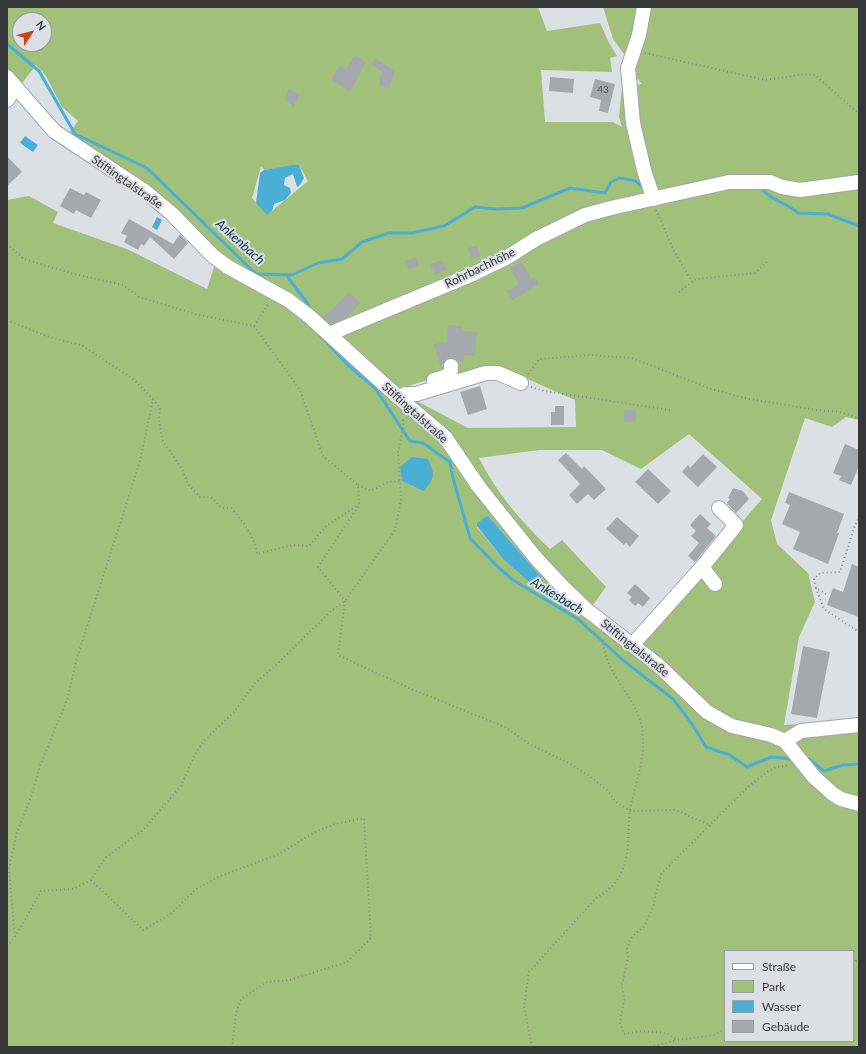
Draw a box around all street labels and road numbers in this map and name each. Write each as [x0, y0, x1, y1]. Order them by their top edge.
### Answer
street label: Stiftingtalstraße [89, 152, 165, 212]
street label: Rohrbachhöhe [442, 245, 518, 291]
street label: Stiftingtalstraße [379, 380, 451, 446]
street label: Stiftingtalstraße [598, 616, 672, 680]

